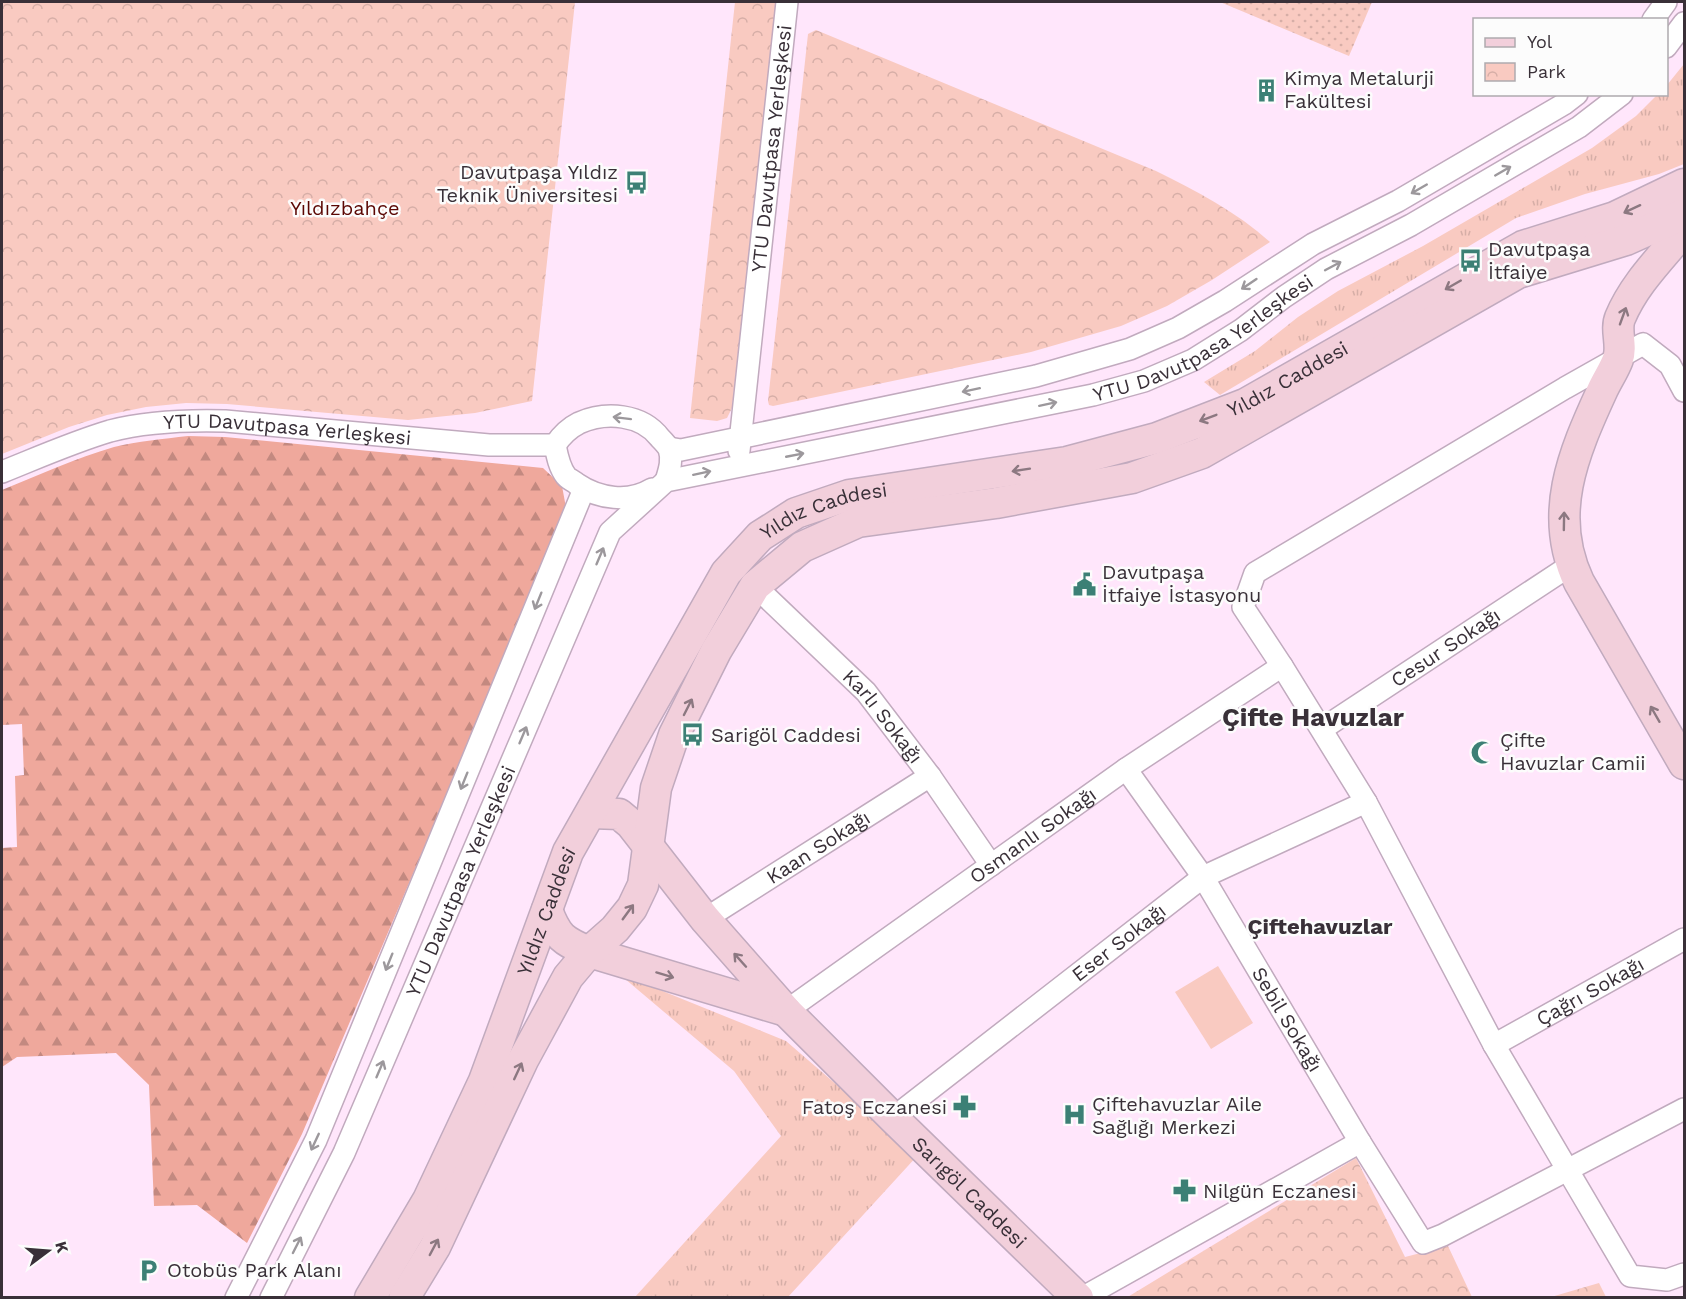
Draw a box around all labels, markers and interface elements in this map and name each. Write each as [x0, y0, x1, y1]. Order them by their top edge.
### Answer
legend [1473, 18, 1668, 96]
street label: YTU Davutpasa Yerleşkesi [746, 24, 796, 274]
text: Yol [1527, 31, 1553, 52]
text: Park [1527, 61, 1566, 82]
place label: Kimya Metalurji Fakültesi [1284, 66, 1434, 113]
building icon: Kimya Metalurji Fakültesi [1253, 77, 1279, 103]
place label: Davutpaşa Yıldız Teknik Üniversitesi [437, 160, 618, 207]
one-way arrow [1494, 165, 1511, 177]
bus stop icon: Davutpaşa Yıldız Teknik Üniversitesi [623, 170, 649, 196]
one-way arrow [1411, 183, 1428, 195]
park label: Yıldızbahçe [290, 196, 400, 220]
one-way arrow [1623, 204, 1641, 216]
place label: Davutpaşa İtfaiye [1488, 237, 1590, 284]
bus stop icon: Davutpaşa İtfaiye [1457, 247, 1483, 273]
one-way arrow [1324, 260, 1341, 272]
street label: YTU Davutpasa Yerleşkesi [1090, 269, 1317, 406]
one-way arrow [1241, 279, 1258, 291]
one-way arrow [1445, 279, 1462, 291]
one-way arrow [1618, 308, 1629, 326]
street label: Yıldız Caddesi [1224, 336, 1352, 422]
one-way arrow [962, 385, 981, 396]
one-way arrow [1038, 398, 1057, 409]
street label: YTU Davutpasa Yerleşkesi [162, 409, 412, 450]
one-way arrow [613, 412, 633, 423]
one-way arrow [1200, 413, 1218, 424]
one-way arrow [785, 449, 804, 460]
one-way arrow [1011, 464, 1031, 475]
one-way arrow [692, 467, 711, 479]
street label: Yıldız Caddesi [756, 477, 889, 545]
one-way arrow [1558, 511, 1570, 531]
one-way arrow [595, 547, 606, 565]
place label: Davutpaşa İtfaiye İstasyonu [1102, 560, 1261, 607]
public building icon: Davutpaşa İtfaiye İstasyonu [1071, 571, 1097, 597]
one-way arrow [532, 591, 543, 610]
street label: Cesur Sokağı [1386, 603, 1505, 692]
street label: Karlı Sokağı [838, 664, 928, 768]
one-way arrow [682, 699, 694, 717]
district label: Çifte Havuzlar [1222, 702, 1405, 732]
one-way arrow [1649, 705, 1661, 722]
bus stop icon: Sarigöl Caddesi [680, 722, 706, 748]
place label: Sarigöl Caddesi [711, 723, 861, 747]
one-way arrow [518, 727, 529, 745]
place label: Çifte Havuzlar Camii [1500, 728, 1646, 775]
mosque icon: Çifte Havuzlar Camii [1469, 739, 1495, 765]
street label: YTU Davutpasa Yerleşkesi [400, 762, 520, 1000]
one-way arrow [457, 772, 468, 790]
street label: Osmanlı Sokağı [965, 782, 1101, 889]
street label: Kaan Sokağı [762, 805, 874, 889]
street label: Yıldız Caddesi [512, 843, 580, 979]
street label: Eser Sokağı [1067, 898, 1171, 987]
one-way arrow [621, 905, 634, 921]
district label: Çiftehavuzlar [1248, 914, 1393, 939]
one-way arrow [383, 952, 394, 970]
one-way arrow [733, 952, 747, 967]
street label: Çağrı Sokağı [1532, 952, 1648, 1031]
street label: Sebil Sokağı [1247, 962, 1328, 1076]
one-way arrow [655, 970, 674, 981]
one-way arrow [375, 1060, 386, 1079]
one-way arrow [512, 1063, 524, 1081]
place label: Çiftehavuzlar Aile Sağlığı Merkezi [1092, 1092, 1262, 1139]
pharmacy icon: Fatoş Eczanesi [952, 1094, 978, 1120]
place label: Fatoş Eczanesi [802, 1095, 947, 1119]
hospital icon: Çiftehavuzlar Aile Sağlığı Merkezi [1061, 1102, 1087, 1128]
one-way arrow [308, 1132, 320, 1150]
street label: Sarıgöl Caddesi [907, 1132, 1032, 1253]
pharmacy icon: Nilgün Eczanesi [1172, 1178, 1198, 1204]
place label: Nilgün Eczanesi [1203, 1179, 1357, 1203]
north arrow [18, 1221, 78, 1281]
one-way arrow [292, 1237, 303, 1255]
text: K [51, 1239, 73, 1255]
one-way arrow [428, 1239, 440, 1256]
parking icon: Otobüs Park Alanı [136, 1257, 162, 1283]
place label: Otobüs Park Alanı [167, 1258, 342, 1282]

